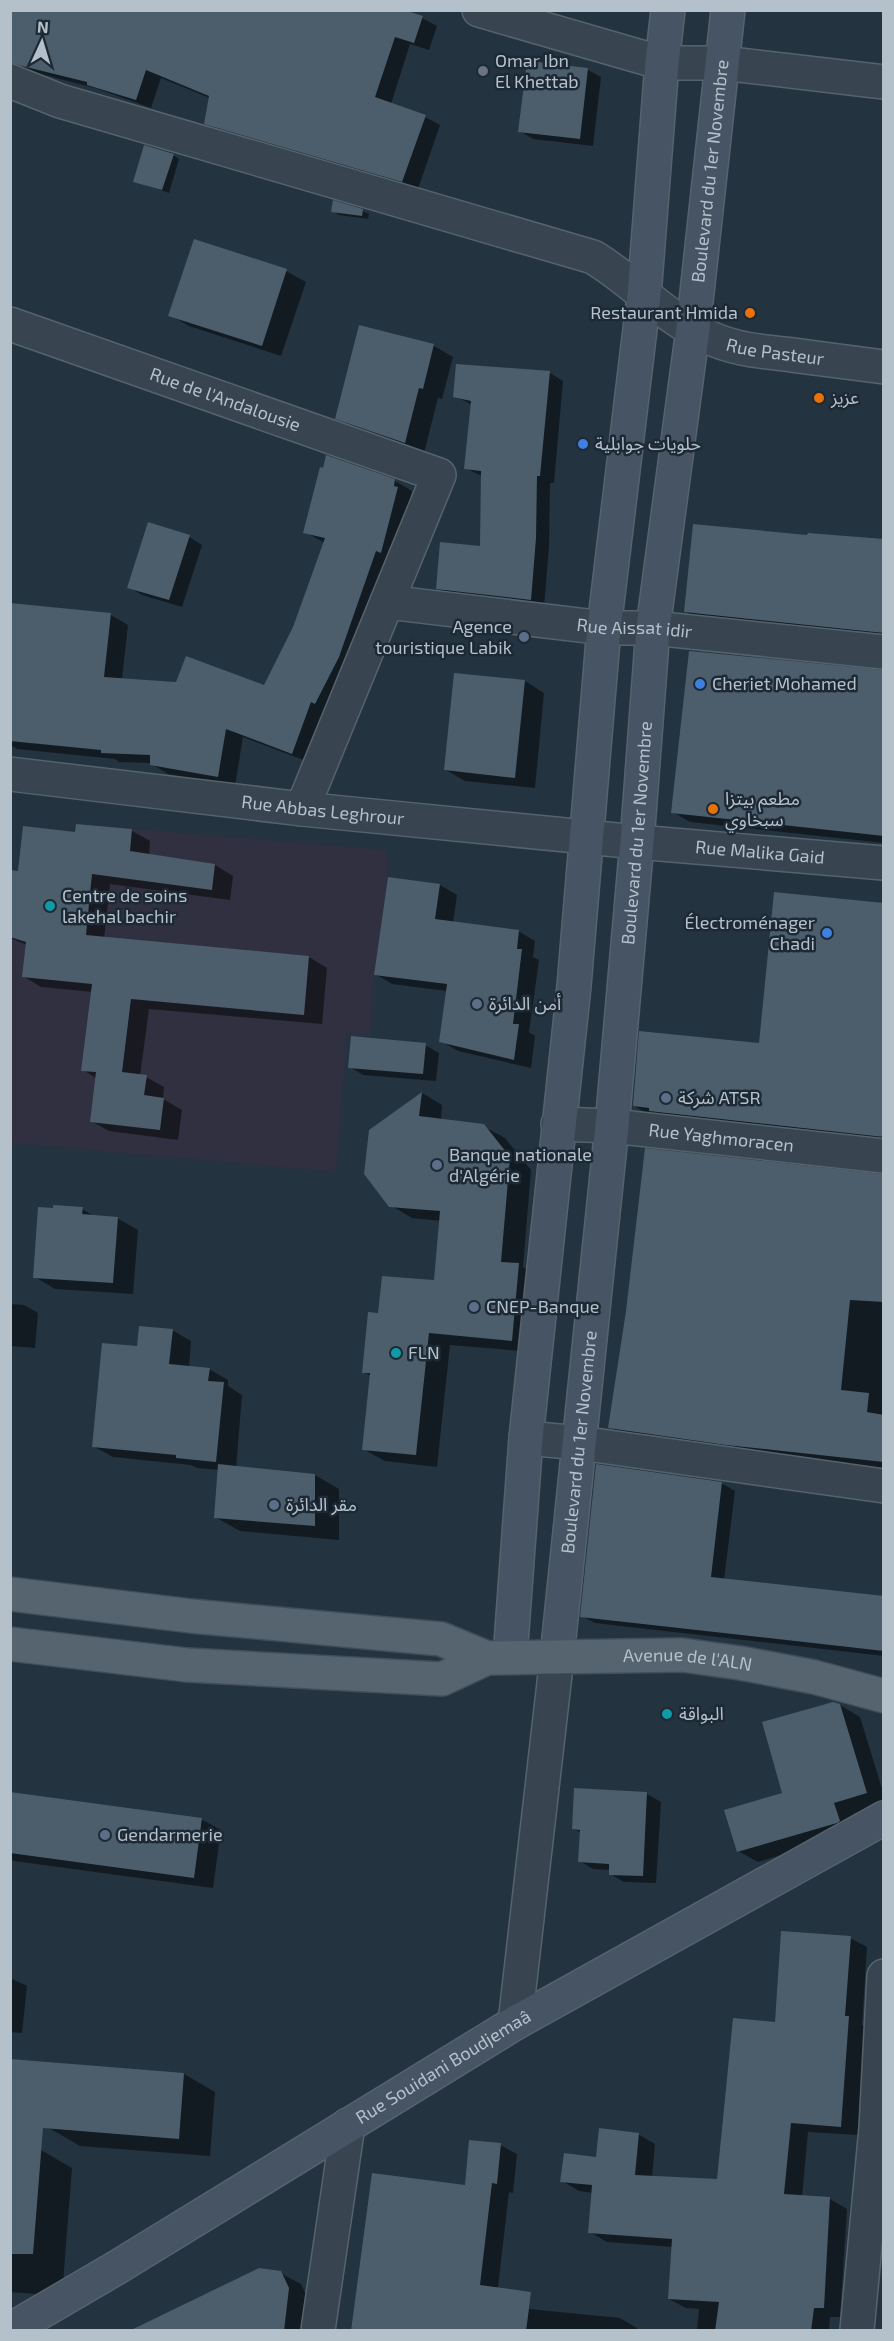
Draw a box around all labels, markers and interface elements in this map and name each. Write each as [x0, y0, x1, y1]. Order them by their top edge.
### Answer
north arrow [12, 12, 72, 72]
text: N [37, 17, 50, 36]
place label: Omar Ibn El Khettab [495, 49, 579, 92]
street label: Boulevard du 1er Novembre [686, 58, 732, 284]
marker: Omar Ibn El Khettab [476, 64, 490, 78]
place label: Restaurant Hmida [590, 301, 738, 323]
marker: Restaurant Hmida [743, 306, 757, 320]
street label: Rue Pasteur [724, 333, 826, 369]
street label: Rue de l'Andalousie [147, 362, 304, 435]
place label: عزيز [830, 386, 859, 409]
marker: عزيز [812, 391, 826, 405]
place label: حلويات جوابلية [595, 432, 701, 455]
marker: حلويات جوابلية [576, 437, 590, 451]
street label: Rue Aissat idir [576, 613, 693, 642]
place label: Agence touristique Labik [375, 615, 512, 658]
marker: Agence touristique Labik [517, 630, 531, 644]
place label: Cheriet Mohamed [712, 672, 857, 694]
marker: Cheriet Mohamed [693, 677, 707, 691]
street label: Boulevard du 1er Novembre [616, 720, 656, 946]
place label: مطعم بيتزا سبخاوي [725, 787, 800, 833]
street label: Rue Abbas Leghrour [240, 790, 405, 829]
marker: مطعم بيتزا سبخاوي [706, 802, 720, 816]
street label: Rue Malika Gaid [694, 835, 825, 868]
place label: Centre de soins lakehal bachir [62, 884, 187, 927]
marker: Centre de soins lakehal bachir [43, 899, 57, 913]
place label: Électroménager Chadi [684, 911, 815, 954]
marker: Électroménager Chadi [820, 926, 834, 940]
place label: أمن الدائرة [489, 992, 561, 1015]
marker: أمن الدائرة [470, 997, 484, 1011]
place label: شركة ATSR [678, 1086, 761, 1109]
marker: شركة ATSR [659, 1091, 673, 1105]
street label: Rue Yaghmoracen [648, 1118, 795, 1156]
place label: Banque nationale d'Algérie [449, 1143, 592, 1186]
marker: Banque nationale d'Algérie [430, 1158, 444, 1172]
place label: CNEP-Banque [486, 1295, 599, 1317]
marker: CNEP-Banque [467, 1300, 481, 1314]
street label: Boulevard du 1er Novembre [556, 1329, 601, 1555]
place label: FLN [408, 1341, 440, 1363]
marker: FLN [389, 1346, 403, 1360]
place label: مقر الدائرة [286, 1493, 357, 1516]
marker: مقر الدائرة [267, 1498, 281, 1512]
street label: Avenue de l'ALN [623, 1643, 754, 1675]
place label: البواقة [679, 1702, 724, 1725]
marker: البواقة [660, 1707, 674, 1721]
place label: Gendarmerie [117, 1823, 223, 1845]
marker: Gendarmerie [98, 1828, 112, 1842]
street label: Rue Souidani Boudjemaâ [351, 2004, 534, 2128]

